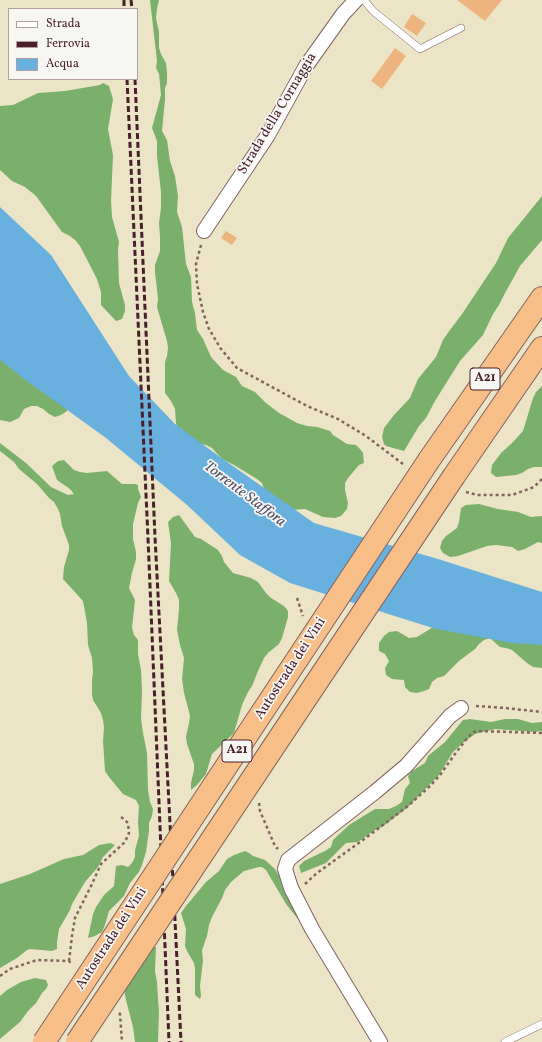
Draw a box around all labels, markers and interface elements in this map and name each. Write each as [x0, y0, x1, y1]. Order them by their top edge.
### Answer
legend [8, 8, 138, 80]
text: Strada [46, 16, 81, 32]
text: Ferrovia [46, 36, 90, 52]
street label: Strada della Cornaggia [235, 50, 321, 178]
text: Acqua [46, 56, 79, 72]
road number: A21 [470, 368, 500, 390]
water label: Torrente Staffora [199, 458, 289, 532]
street label: Autostrada dei Vini [252, 615, 330, 723]
road number: A21 [222, 740, 252, 762]
street label: Autostrada dei Vini [73, 885, 151, 993]

